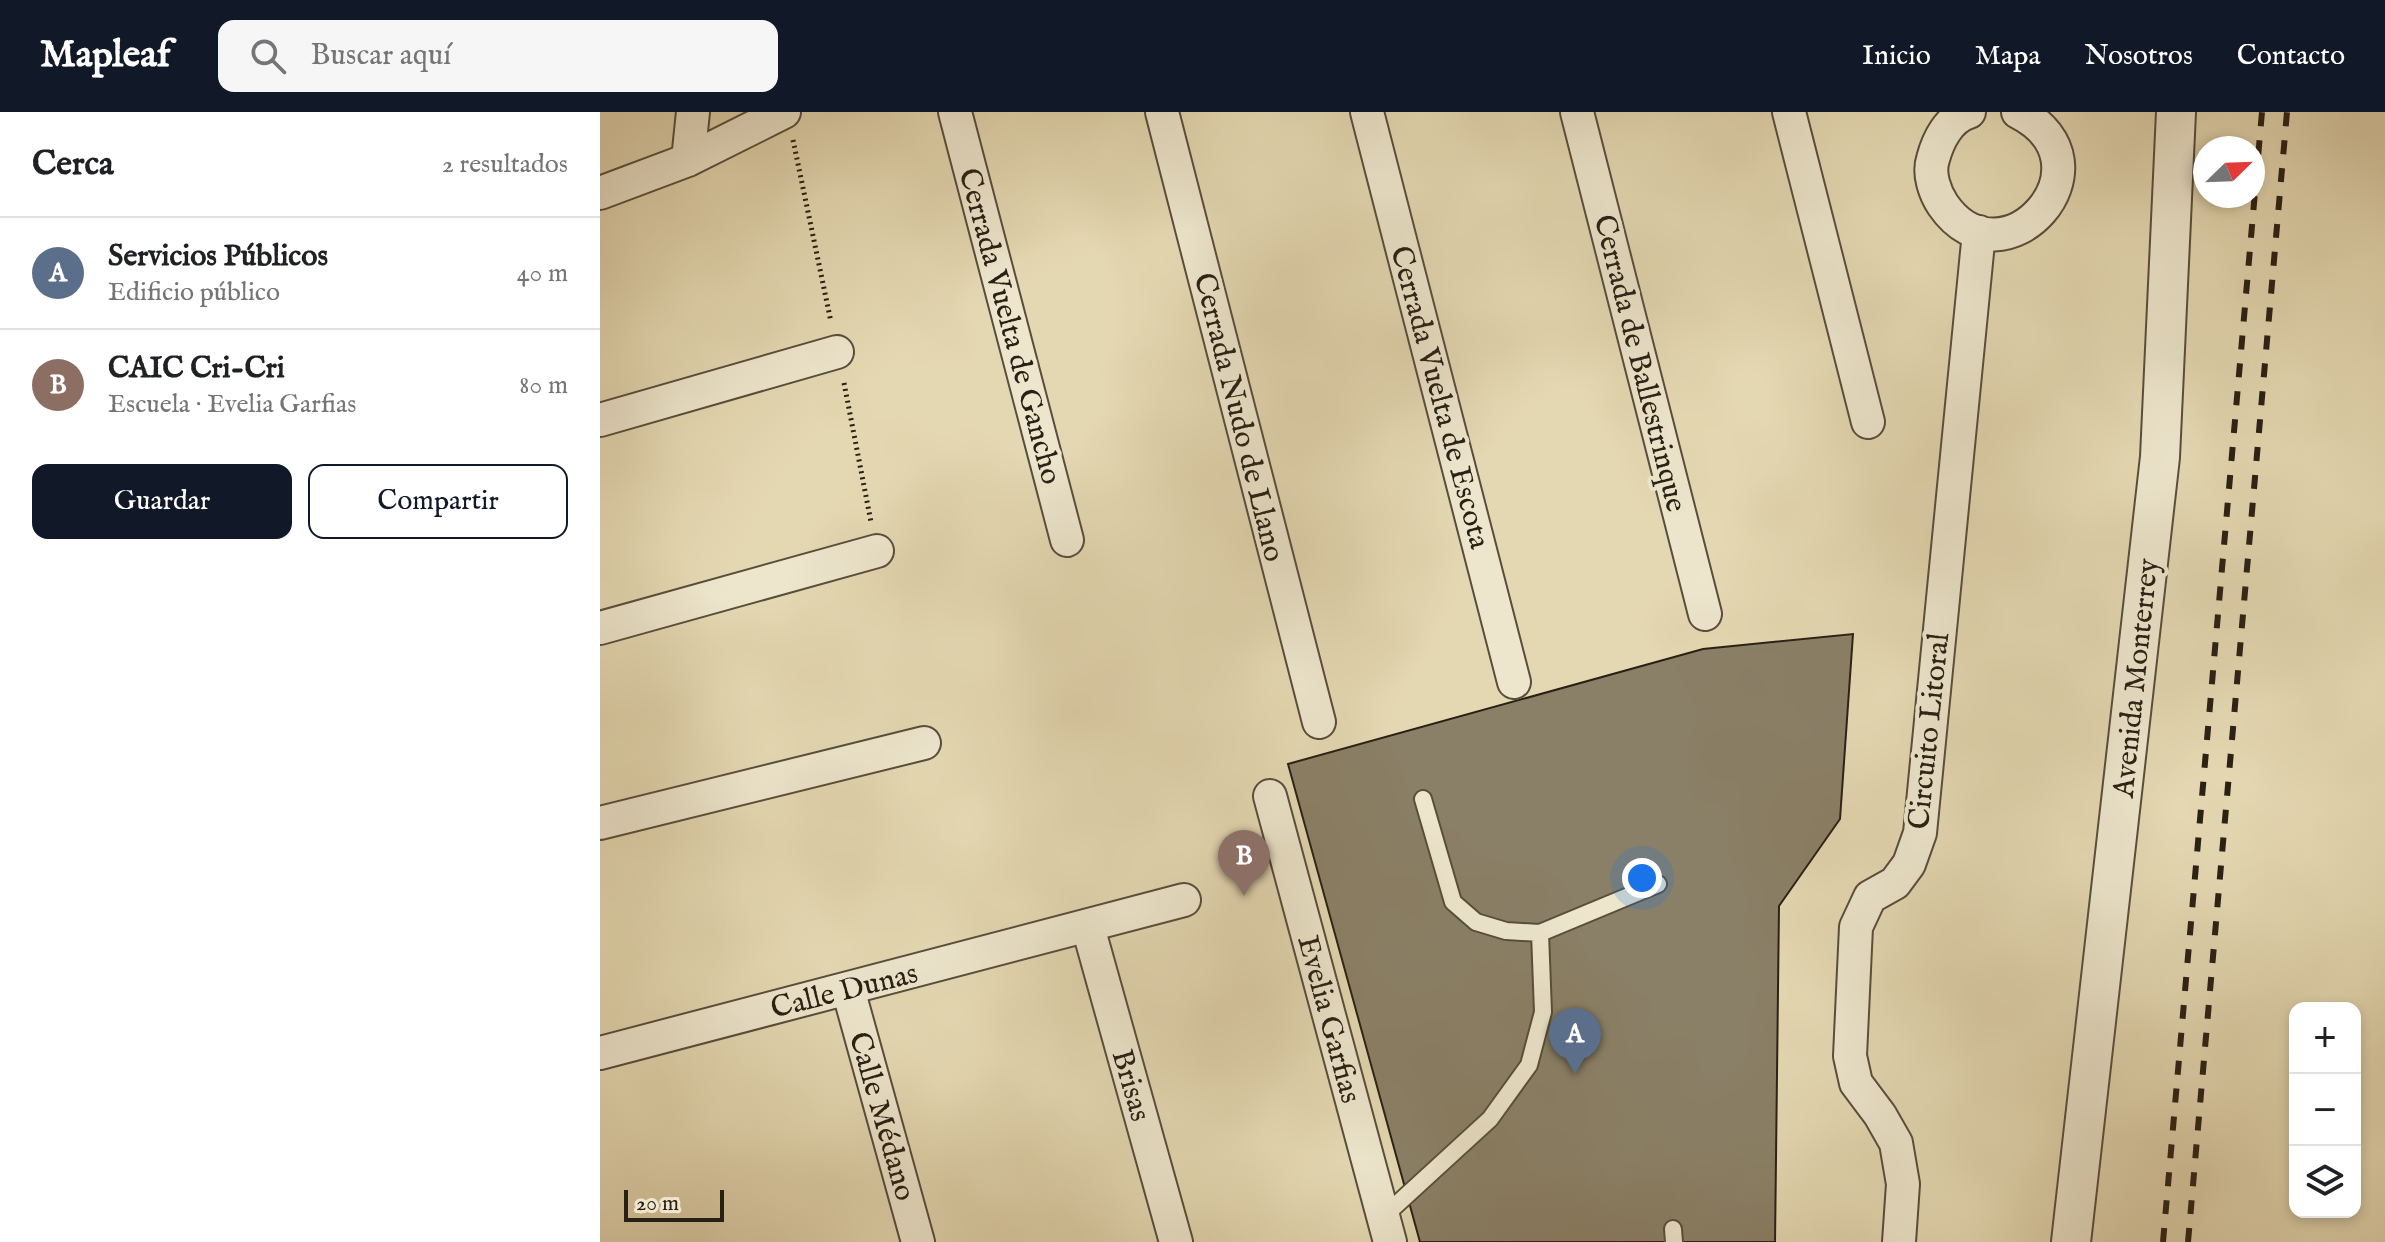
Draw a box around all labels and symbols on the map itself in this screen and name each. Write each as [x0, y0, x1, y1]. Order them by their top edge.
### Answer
north arrow [2193, 136, 2265, 208]
street label: Cerrada Vuelta de Gancho [949, 164, 1070, 489]
street label: Cerrada de Ballestrinque [1584, 211, 1694, 516]
street label: Cerrada Vuelta de Escota [1380, 242, 1498, 553]
street label: Cerrada Nudo de Llano [1184, 269, 1292, 566]
street label: Avenida Monterrey [2105, 556, 2168, 801]
street label: Circuito Litoral [1901, 630, 1959, 831]
pin: B [1218, 830, 1270, 896]
your location [1622, 858, 1662, 898]
street label: Evelia Garfias [1287, 932, 1369, 1108]
street label: Calle Dunas [767, 955, 922, 1029]
pin: A [1549, 1008, 1601, 1074]
street label: Calle Médano [839, 1028, 923, 1205]
street label: Brisas [1102, 1045, 1158, 1126]
scale bar [624, 1186, 724, 1222]

